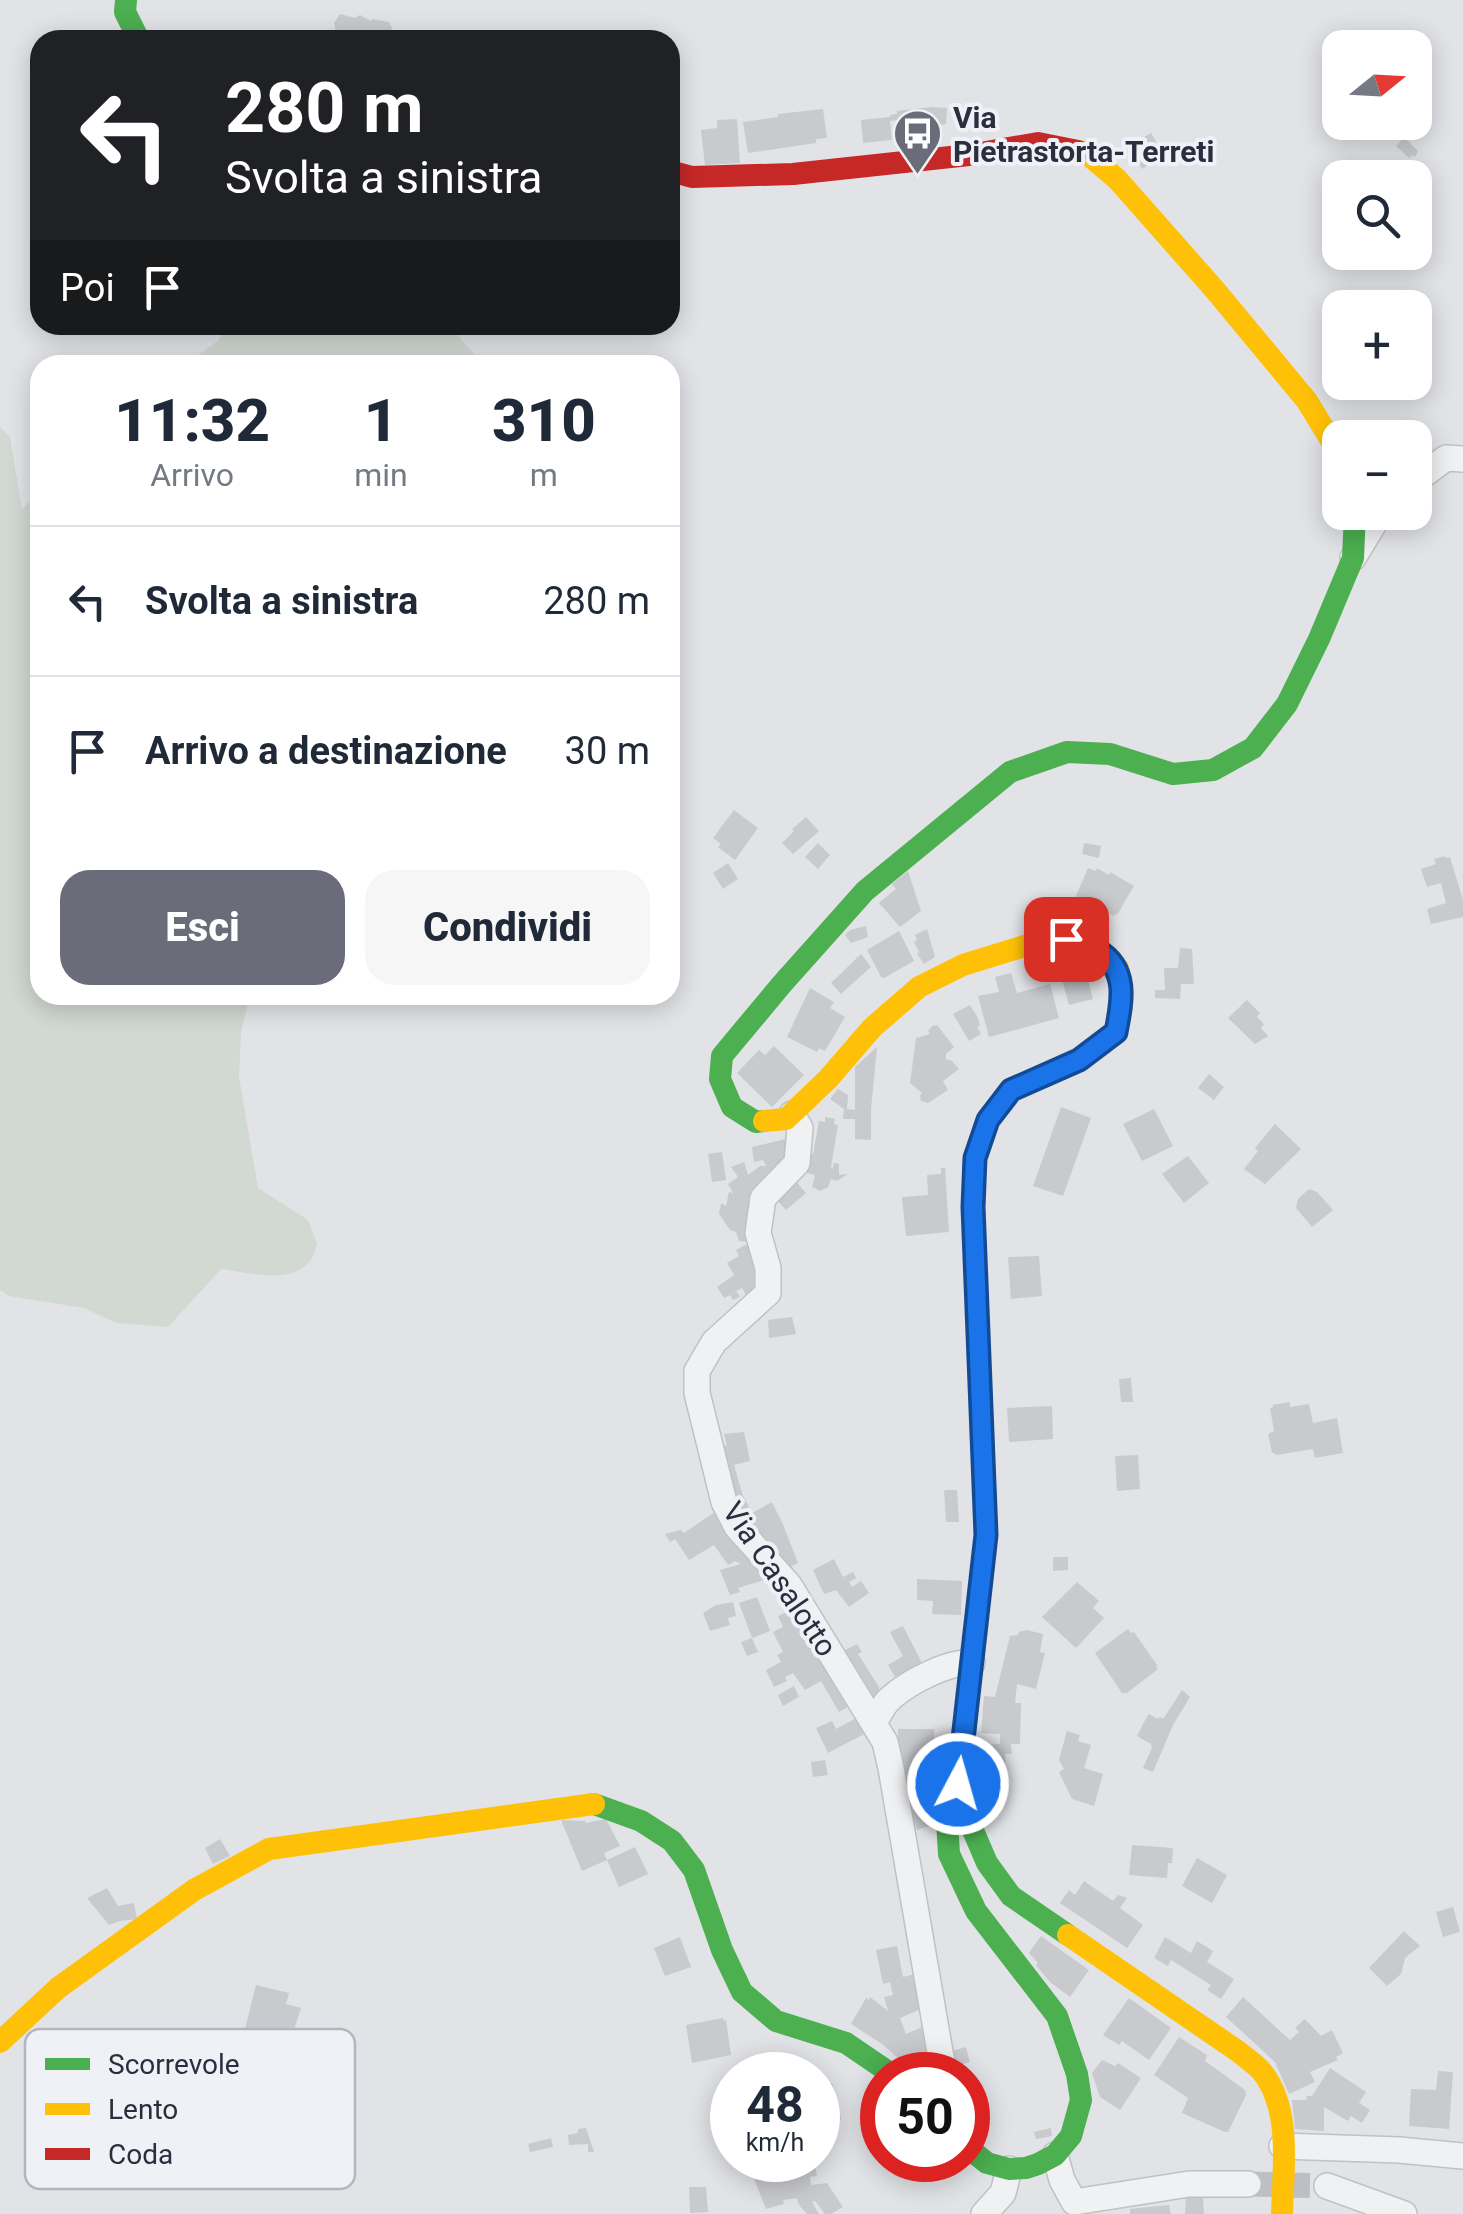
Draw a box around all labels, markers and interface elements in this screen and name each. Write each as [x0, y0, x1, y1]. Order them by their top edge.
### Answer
north arrow [1322, 30, 1432, 140]
map controls [1322, 30, 1432, 530]
text: 280 m [225, 67, 424, 149]
icon: left [60, 70, 190, 200]
place label: Via Pietrastorta-Terreti [953, 100, 1214, 169]
bus stop icon: Via Pietrastorta-Terreti [892, 108, 944, 176]
text: Svolta a sinistra [225, 151, 543, 204]
button: search [1322, 160, 1432, 270]
icon: arrive [135, 260, 190, 315]
text: Poi [60, 266, 115, 310]
button: + [1322, 290, 1432, 400]
text: 11:32 [114, 385, 270, 456]
text: 1 [364, 385, 398, 456]
text: 310 [492, 385, 596, 456]
button: − [1322, 420, 1432, 530]
text: Arrivo [150, 456, 234, 494]
text: min [354, 456, 408, 494]
text: m [530, 456, 558, 494]
icon: left [60, 574, 115, 629]
text: Svolta a sinistra [145, 579, 418, 623]
text: 280 m [543, 579, 650, 623]
icon: arrive [60, 724, 115, 779]
text: Arrivo a destinazione [145, 729, 507, 773]
text: 30 m [565, 729, 650, 773]
button: Esci [60, 870, 345, 985]
button: Condividi [365, 870, 650, 985]
pin [1024, 897, 1109, 982]
icon: arrive [1039, 912, 1094, 967]
street label: Via Casalotto [716, 1495, 844, 1663]
position arrow [906, 1732, 1010, 1836]
legend [25, 2029, 355, 2189]
text: Scorrevole [108, 2048, 240, 2081]
speed limit sign: 50 [860, 2052, 990, 2182]
text: 48 [746, 2076, 804, 2134]
text: Lento [108, 2093, 178, 2126]
text: km/h [746, 2128, 804, 2157]
text: Coda [108, 2138, 173, 2171]

